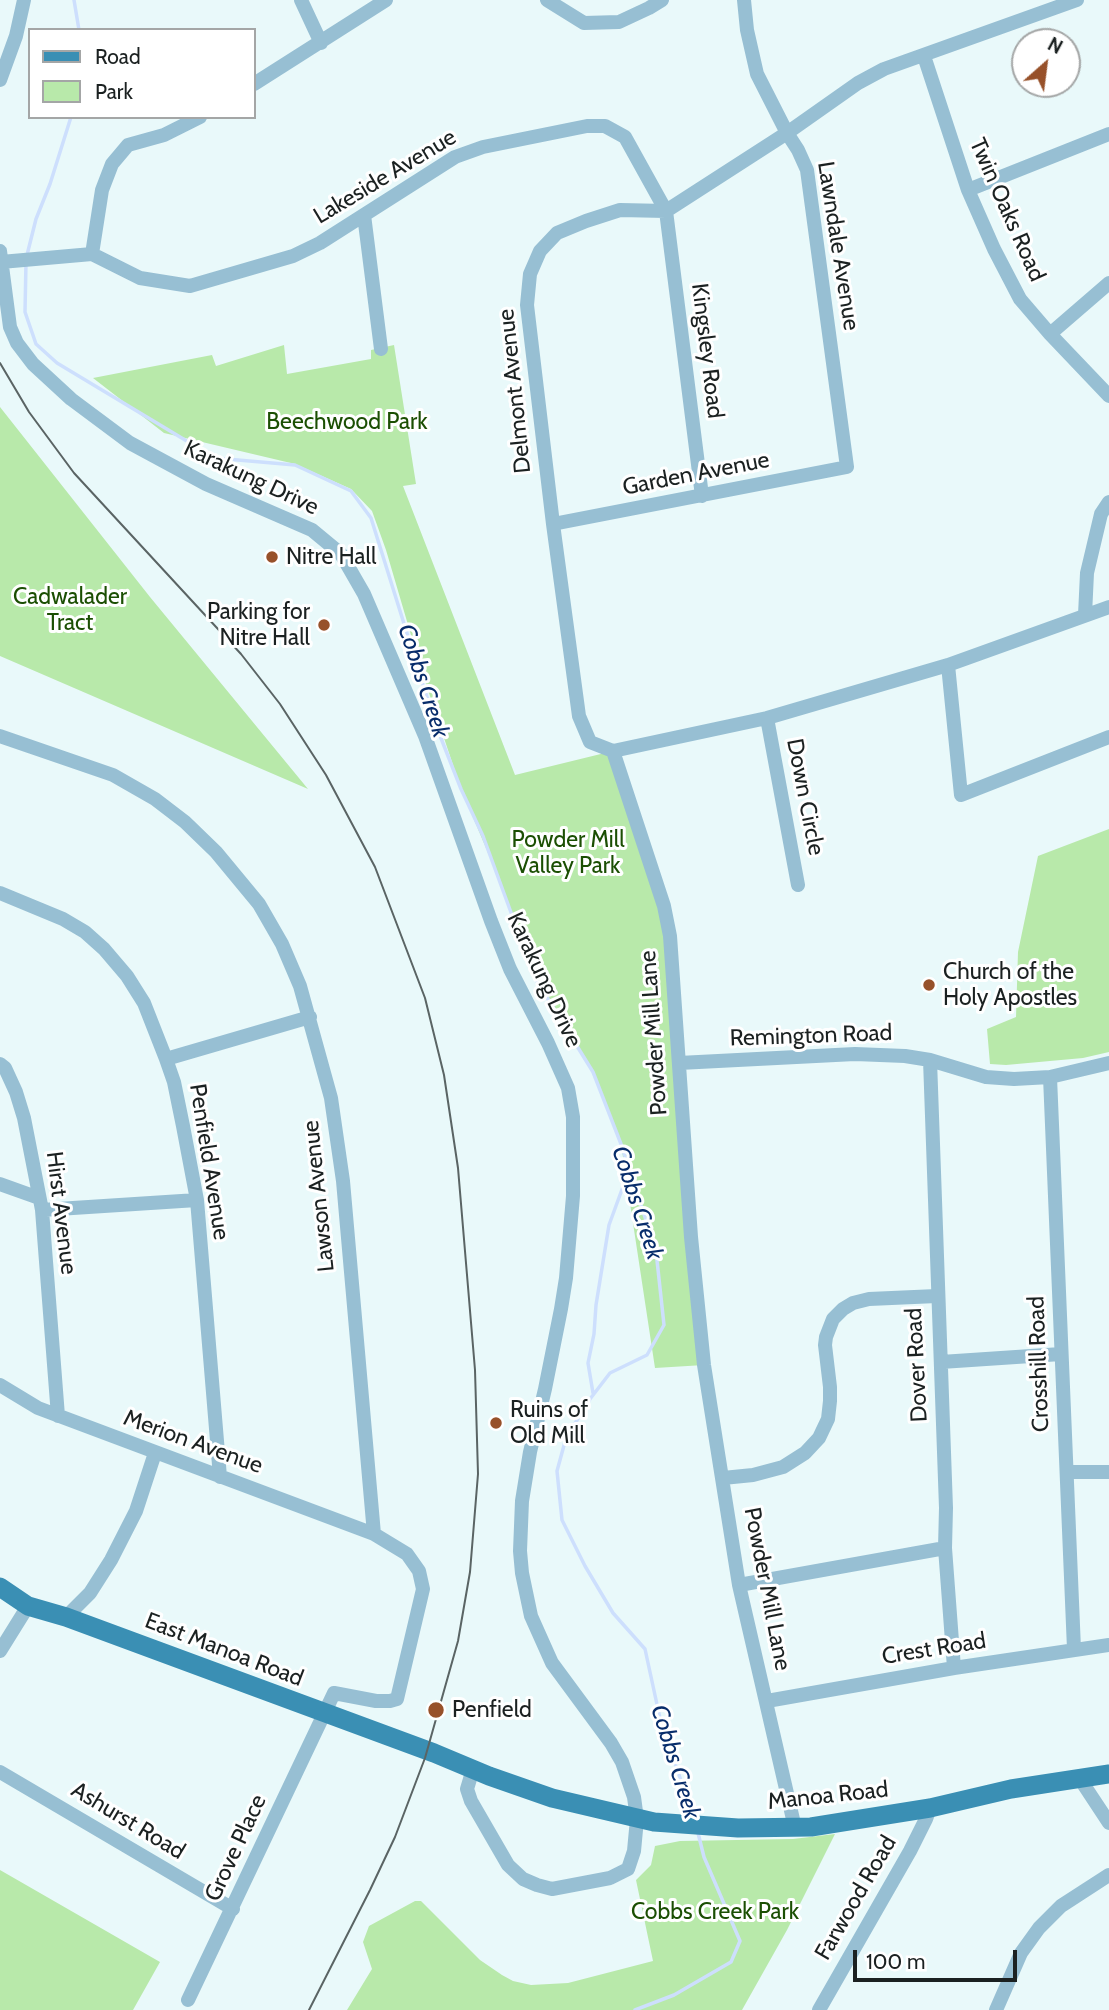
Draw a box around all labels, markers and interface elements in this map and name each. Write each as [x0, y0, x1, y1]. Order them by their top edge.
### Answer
legend [28, 28, 256, 119]
north arrow [1011, 28, 1081, 98]
text: N [1044, 32, 1066, 59]
text: Road [95, 44, 141, 69]
text: Park [95, 79, 133, 104]
street label: Lakeside Avenue [309, 124, 461, 230]
street label: Twin Oaks Road [963, 134, 1051, 286]
street label: Lawndale Avenue [811, 159, 865, 333]
street label: Kingsley Road [685, 282, 729, 420]
street label: Delmont Avenue [493, 307, 537, 475]
park label: Beechwood Park [266, 408, 428, 436]
street label: Karakung Drive [179, 435, 323, 521]
street label: Garden Avenue [620, 446, 772, 502]
place label: Nitre Hall [286, 543, 376, 571]
marker: Nitre Hall [264, 549, 280, 565]
park label: Cadwalader Tract [13, 583, 127, 637]
place label: Parking for Nitre Hall [207, 598, 310, 652]
marker: Parking for Nitre Hall [316, 617, 332, 633]
water label: Cobbs Creek [391, 621, 455, 741]
street label: Down Circle [780, 736, 830, 858]
park label: Powder Mill Valley Park [511, 826, 625, 880]
street label: Karakung Drive [501, 908, 587, 1052]
street label: Powder Mill Lane [634, 949, 674, 1117]
place label: Church of the Holy Apostles [943, 958, 1077, 1012]
marker: Church of the Holy Apostles [921, 977, 937, 993]
street label: Remington Road [729, 1019, 893, 1053]
street label: Penfield Avenue [183, 1082, 235, 1242]
street label: Lawson Avenue [297, 1119, 341, 1273]
water label: Cobbs Creek [605, 1143, 669, 1263]
street label: Hirst Avenue [40, 1150, 82, 1276]
street label: Crosshill Road [1023, 1296, 1055, 1432]
street label: Dover Road [900, 1307, 934, 1423]
place label: Ruins of Old Mill [510, 1396, 588, 1450]
street label: Merion Avenue [120, 1404, 266, 1480]
marker: Ruins of Old Mill [488, 1415, 504, 1431]
street label: Powder Mill Lane [738, 1505, 796, 1673]
street label: East Manoa Road [141, 1607, 307, 1693]
street label: Crest Road [880, 1627, 988, 1671]
place label: Penfield [452, 1696, 532, 1724]
marker: Penfield [426, 1700, 446, 1720]
water label: Cobbs Creek [644, 1702, 706, 1822]
street label: Ashurst Road [66, 1776, 190, 1866]
street label: Manoa Road [766, 1776, 890, 1816]
street label: Grove Place [199, 1790, 273, 1906]
street label: Farwood Road [809, 1831, 903, 1965]
park label: Cobbs Creek Park [631, 1898, 799, 1926]
scale bar [857, 1937, 1021, 1981]
text: 100 m [866, 1949, 925, 1974]

